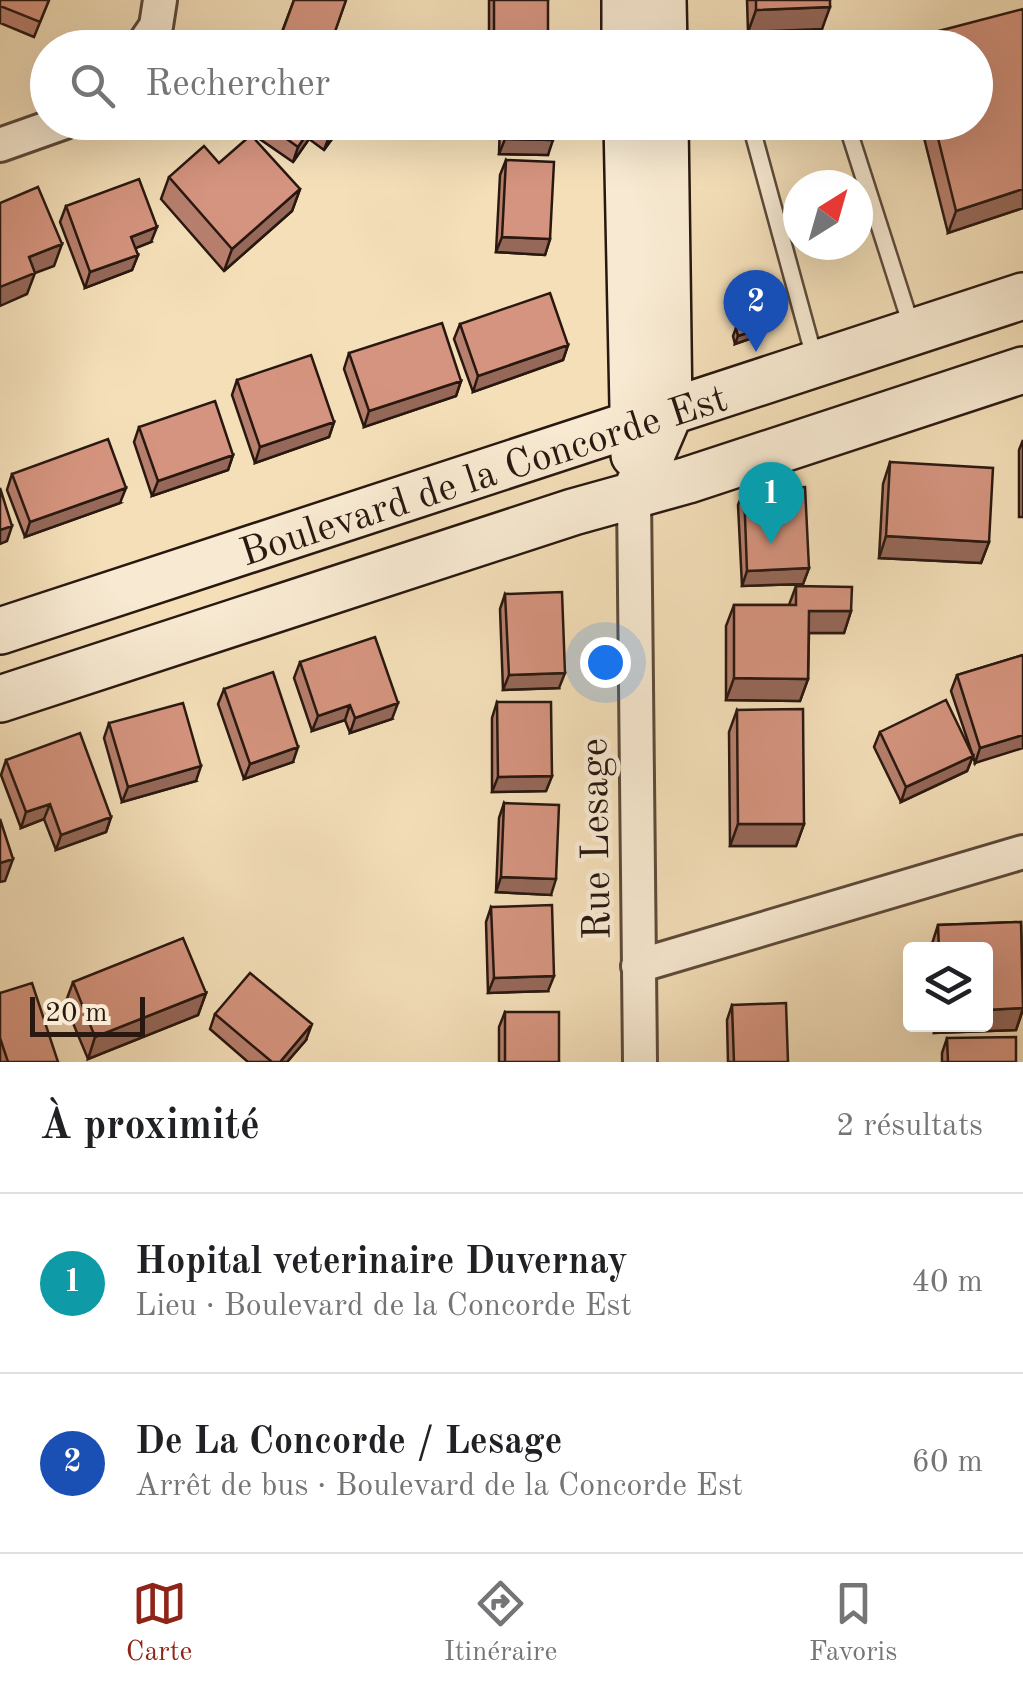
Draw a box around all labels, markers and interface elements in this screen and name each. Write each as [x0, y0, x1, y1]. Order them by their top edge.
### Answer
search box [30, 30, 993, 140]
icon: search [65, 58, 120, 113]
text: Rechercher [145, 66, 330, 104]
north arrow [783, 170, 873, 260]
pin: 2 [724, 270, 788, 352]
street label: Boulevard de la Concorde Est [236, 380, 733, 576]
pin: 1 [738, 462, 804, 544]
your location [580, 637, 631, 688]
street label: Rue Lesage [576, 738, 620, 940]
map controls [903, 942, 993, 1032]
button: layers [903, 942, 993, 1032]
scale bar [30, 992, 145, 1036]
text: 20 m [45, 1000, 108, 1028]
text: À proximité [40, 1106, 260, 1148]
text: 2 résultats [836, 1111, 983, 1143]
text: Hopital veterinaire Duvernay [135, 1244, 628, 1282]
text: 1 [63, 1267, 82, 1299]
text: 40 m [912, 1267, 983, 1299]
text: Lieu · Boulevard de la Concorde Est [135, 1291, 632, 1323]
text: De La Concorde / Lesage [135, 1424, 562, 1462]
text: 2 [63, 1447, 82, 1479]
text: 60 m [912, 1447, 983, 1479]
text: Arrêt de bus · Boulevard de la Concorde Est [135, 1471, 743, 1503]
tab: Carte [126, 1576, 192, 1671]
tab: Itinéraire [444, 1576, 557, 1671]
tab: Favoris [809, 1576, 897, 1671]

